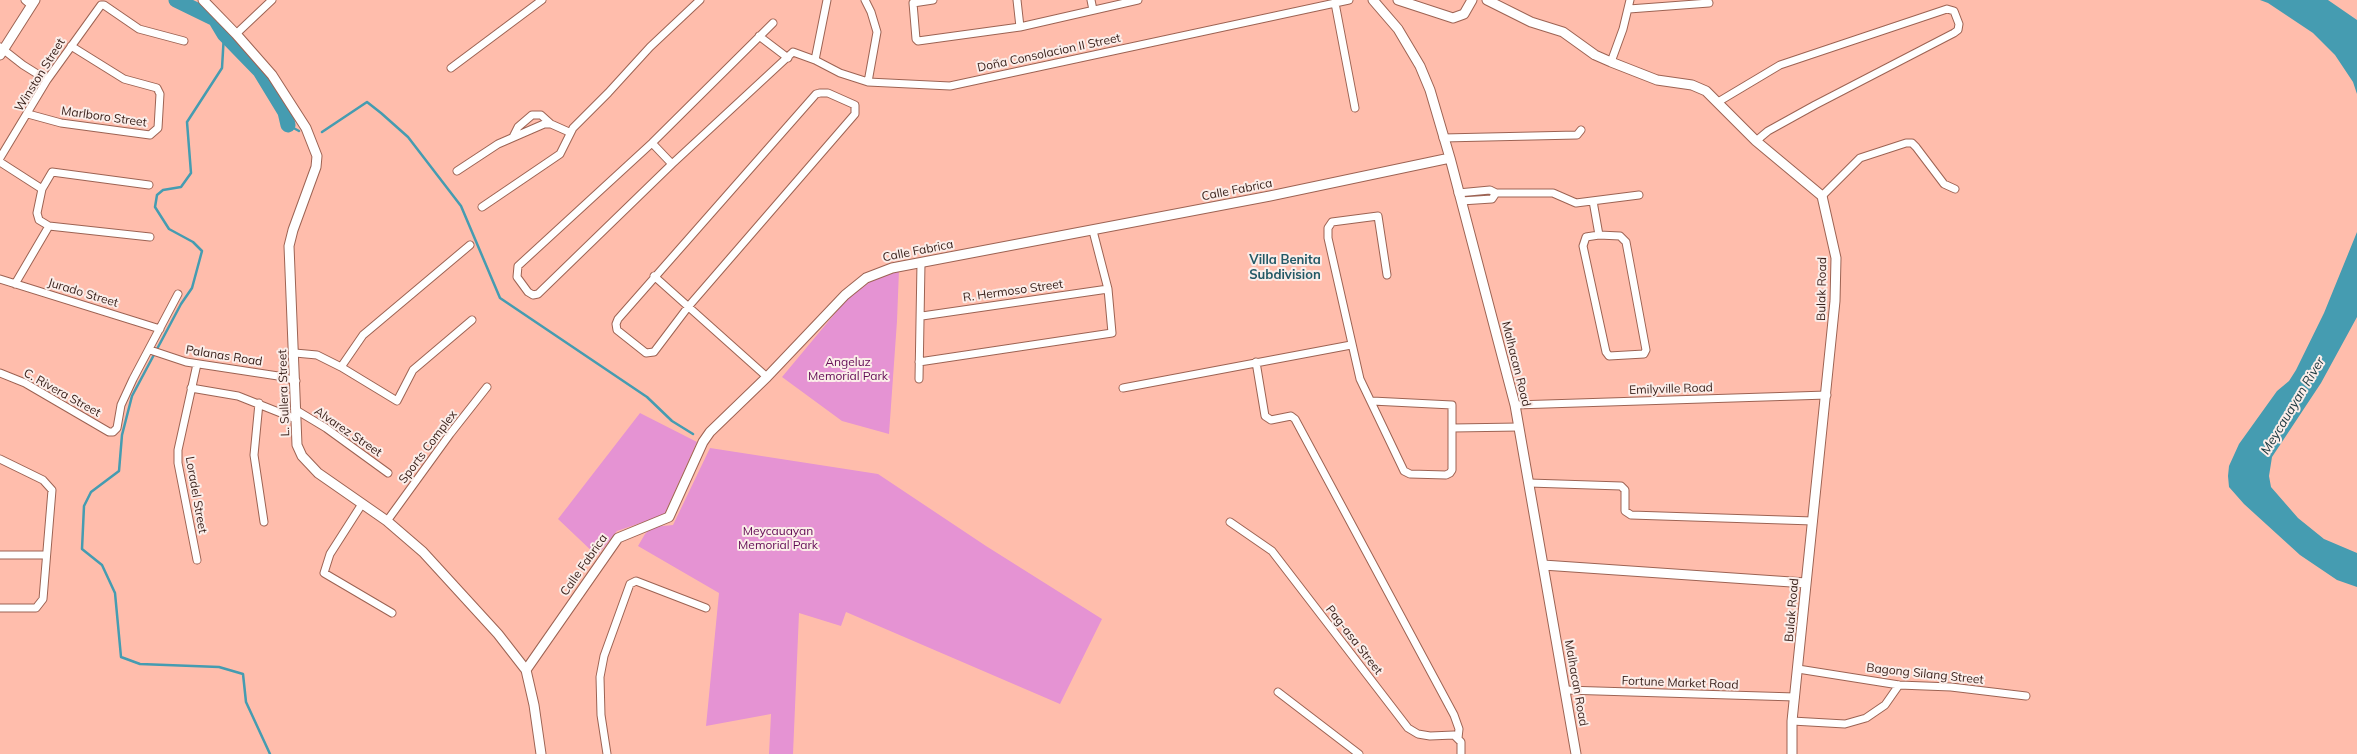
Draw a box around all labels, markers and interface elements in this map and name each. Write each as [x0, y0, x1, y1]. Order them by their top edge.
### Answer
street label: Doña Consolacion II Street [976, 31, 1122, 75]
street label: Winston Street [12, 36, 68, 114]
street label: Marlboro Street [60, 104, 148, 130]
street label: Calle Fabrica [1200, 176, 1274, 204]
street label: Calle Fabrica [881, 237, 955, 265]
district label: Villa Benita Subdivision [1249, 252, 1321, 283]
street label: Bulak Road [1814, 257, 1830, 321]
street label: Jurado Street [46, 275, 120, 311]
street label: R. Hermoso Street [962, 277, 1064, 305]
street label: Malhacan Road [1498, 320, 1534, 408]
street label: Palanas Road [185, 343, 263, 369]
street label: L. Sullera Street [275, 349, 293, 437]
park label: Angeluz Memorial Park [808, 355, 888, 383]
water label: Meycauayan River [2258, 355, 2328, 457]
street label: C. Rivera Street [21, 366, 103, 420]
street label: Emilyville Road [1629, 380, 1713, 398]
street label: Alvarez Street [311, 404, 385, 460]
street label: Sports Complex [396, 408, 460, 486]
street label: Loradel Street [182, 455, 210, 535]
park label: Meycauayan Memorial Park [738, 524, 818, 552]
street label: Calle Fabrica [558, 531, 610, 599]
street label: Bulak Road [1782, 578, 1802, 642]
street label: Pag-asa Street [1323, 603, 1385, 677]
street label: Malhacan Road [1561, 639, 1591, 727]
street label: Bagong Silang Street [1866, 661, 1984, 687]
street label: Fortune Market Road [1621, 674, 1739, 692]

